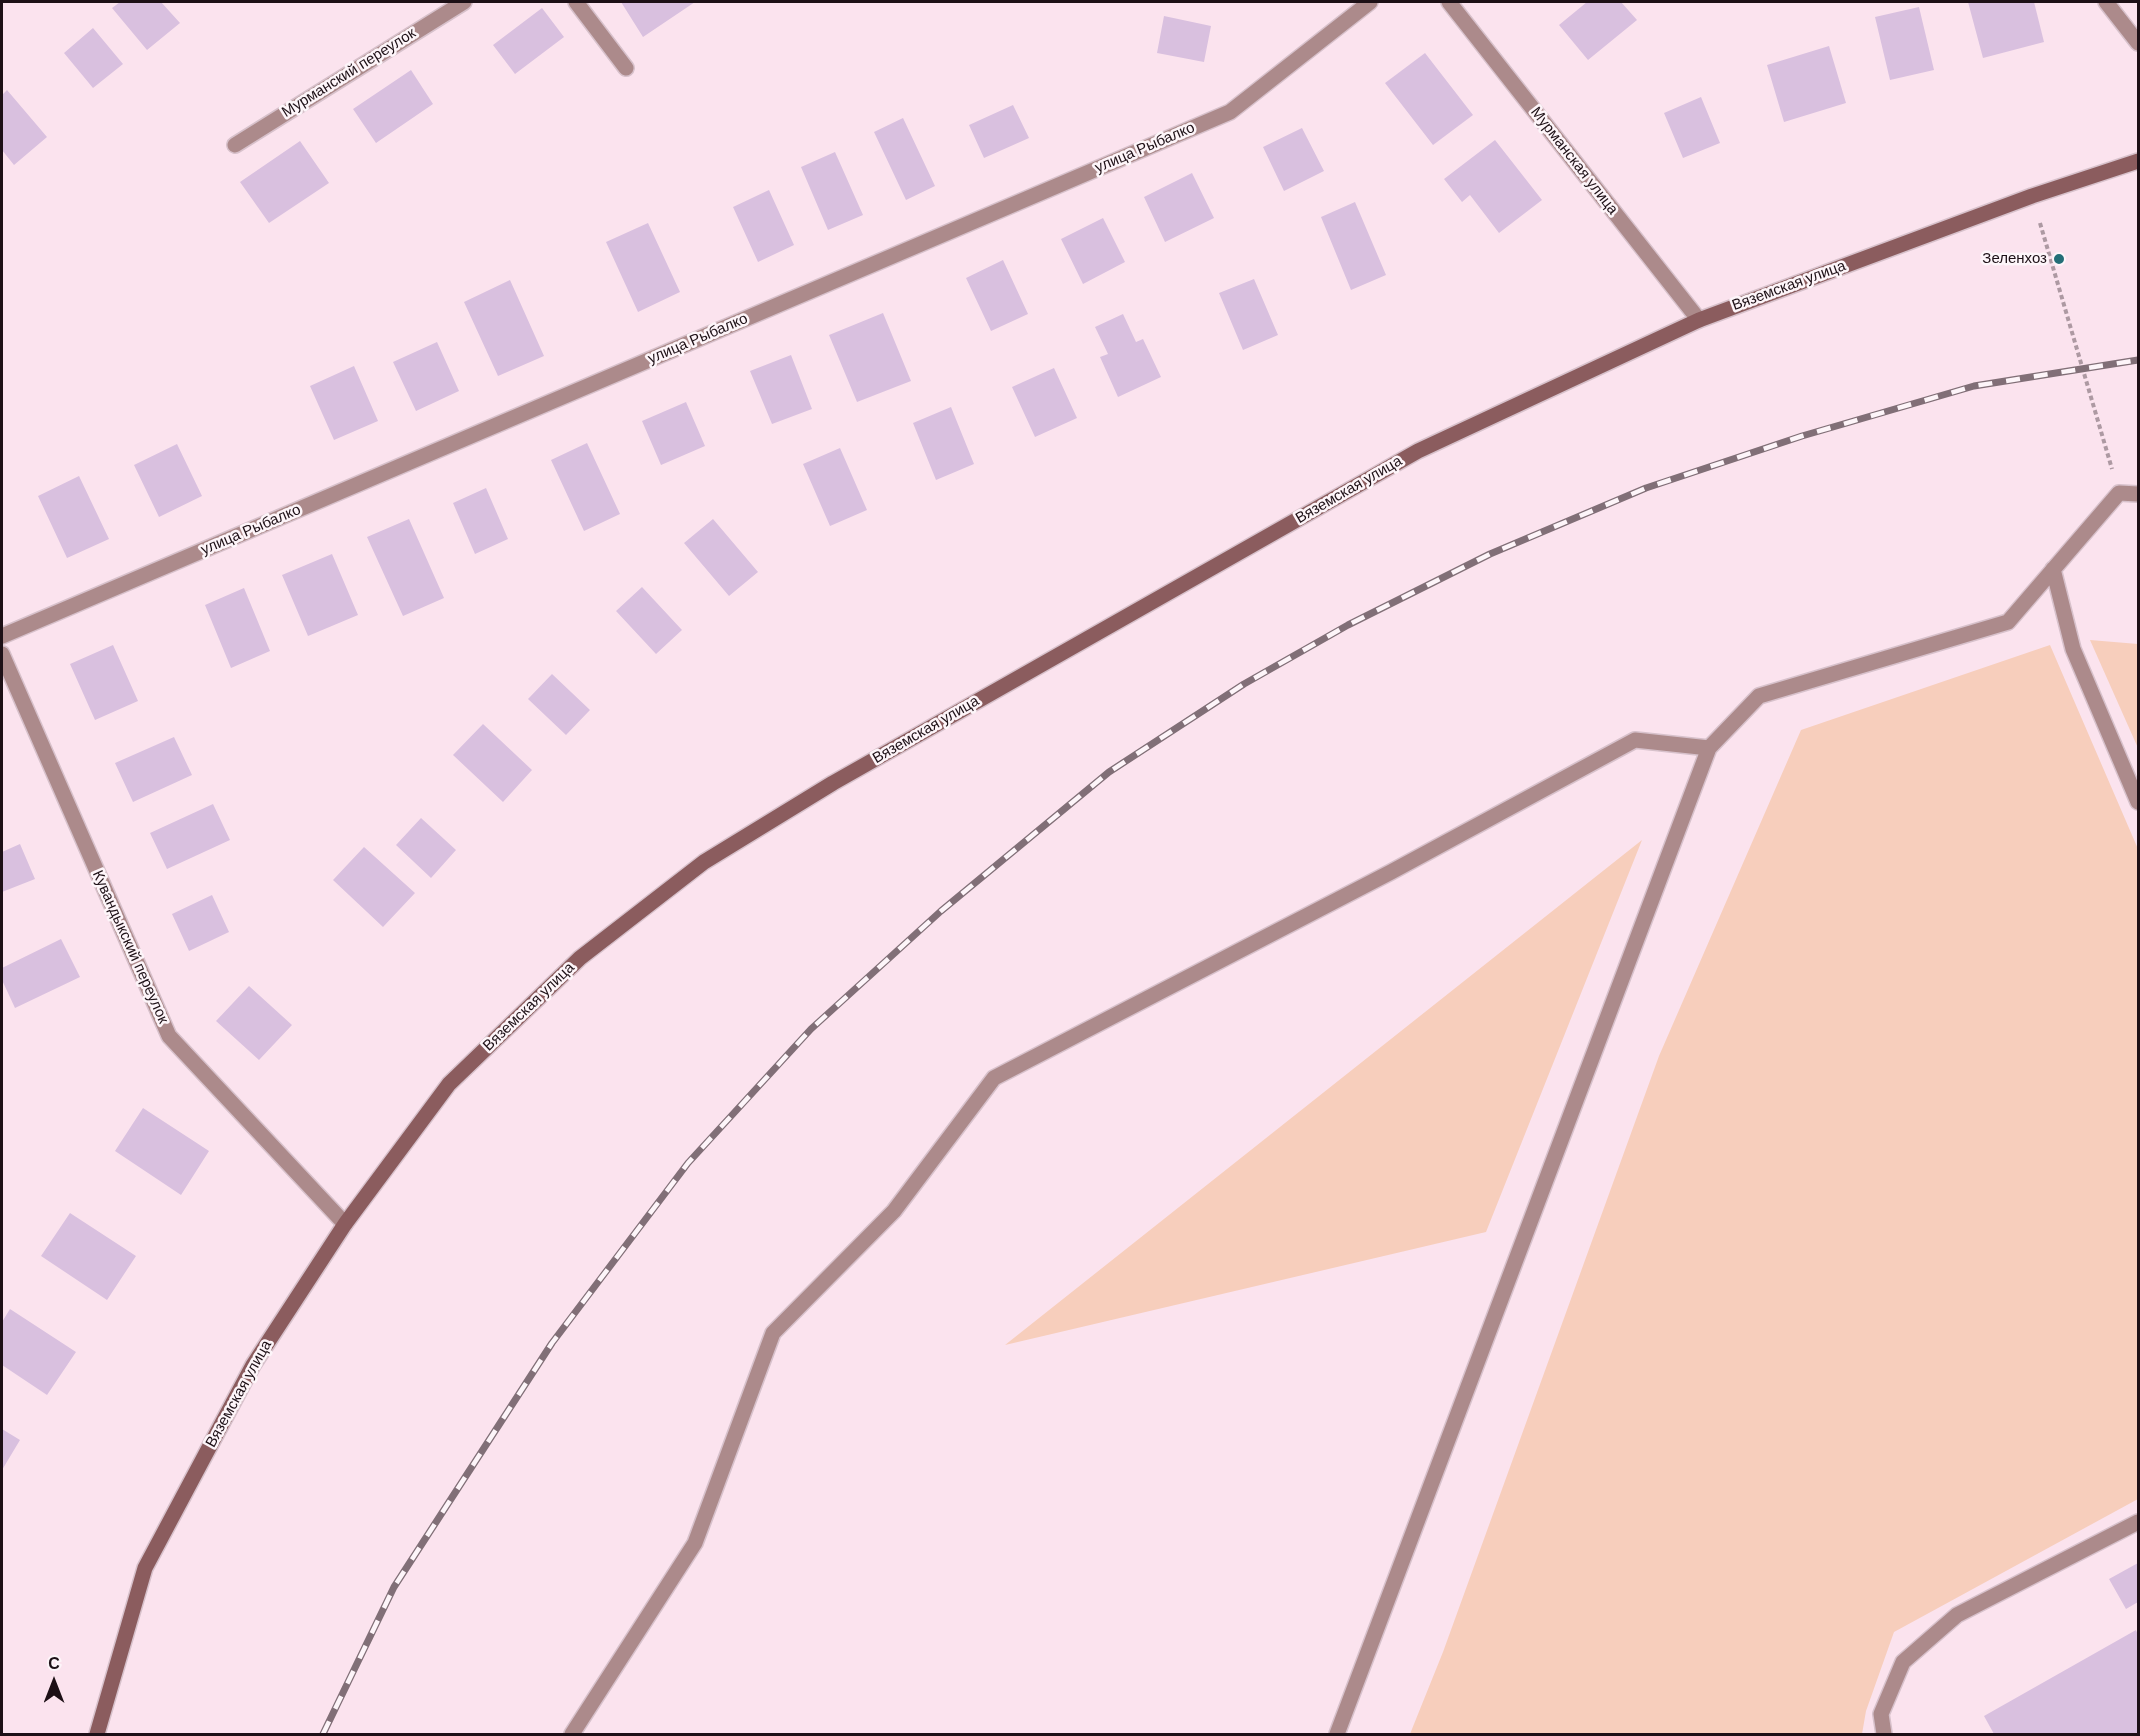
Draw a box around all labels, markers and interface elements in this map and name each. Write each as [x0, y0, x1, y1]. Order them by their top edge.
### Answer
street label: Мурманский переулок [279, 25, 419, 121]
street label: Мурманская улица [1526, 104, 1622, 218]
street label: улица Рыбалко [1092, 119, 1198, 177]
place label: Зеленхоз [1982, 250, 2047, 268]
marker: Зеленхоз [2052, 252, 2066, 266]
street label: Вяземская улица [1730, 257, 1848, 315]
street label: улица Рыбалко [645, 310, 751, 368]
street label: Вяземская улица [1293, 452, 1405, 528]
street label: улица Рыбалко [198, 501, 304, 559]
street label: Вяземская улица [870, 692, 982, 768]
street label: Кувандыкский переулок [88, 868, 172, 1026]
street label: Вяземская улица [480, 959, 578, 1055]
street label: Вяземская улица [202, 1337, 276, 1451]
north arrow [24, 1652, 84, 1712]
text: С [48, 1655, 60, 1672]

